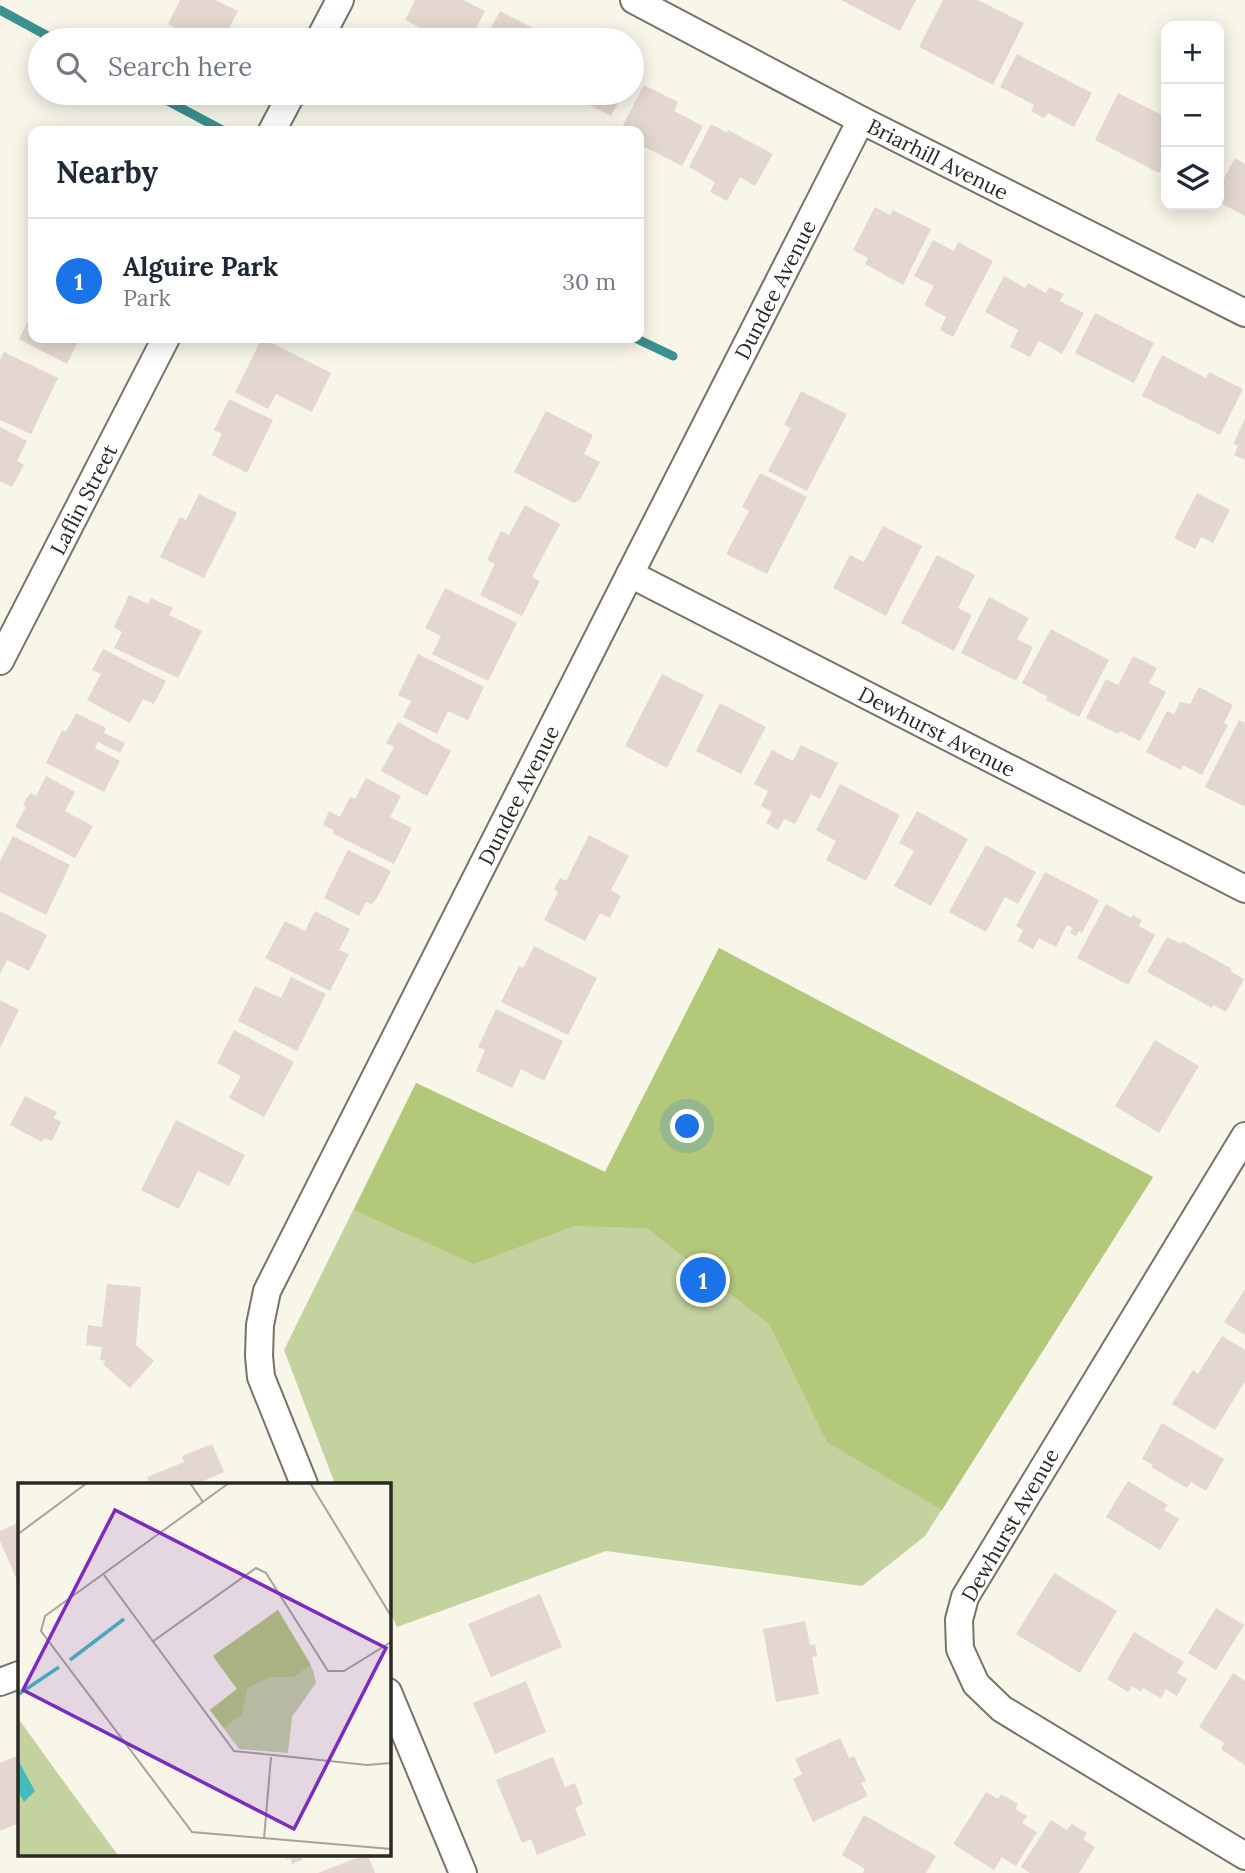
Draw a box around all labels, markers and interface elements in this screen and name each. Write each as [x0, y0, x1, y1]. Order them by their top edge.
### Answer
map controls [1161, 21, 1224, 210]
button: + [1161, 21, 1224, 84]
search box [28, 28, 644, 105]
icon: search [52, 48, 90, 86]
text: Search here [108, 50, 252, 83]
button: − [1161, 84, 1224, 147]
street label: Briarhill Avenue [863, 112, 1013, 205]
button: layers [1161, 147, 1224, 210]
text: Nearby [56, 153, 158, 191]
street label: Dundee Avenue [728, 215, 821, 364]
text: Alguire Park [123, 250, 278, 283]
text: 1 [74, 267, 84, 296]
text: 30 m [562, 267, 616, 296]
text: Park [123, 283, 171, 312]
street label: Laflin Street [44, 439, 123, 559]
street label: Dewhurst Avenue [854, 680, 1020, 783]
street label: Dundee Avenue [471, 721, 565, 869]
your location [670, 1109, 704, 1143]
pin: 1 [680, 1254, 726, 1306]
street label: Dewhurst Avenue [955, 1444, 1065, 1606]
inset map [18, 1483, 390, 1856]

